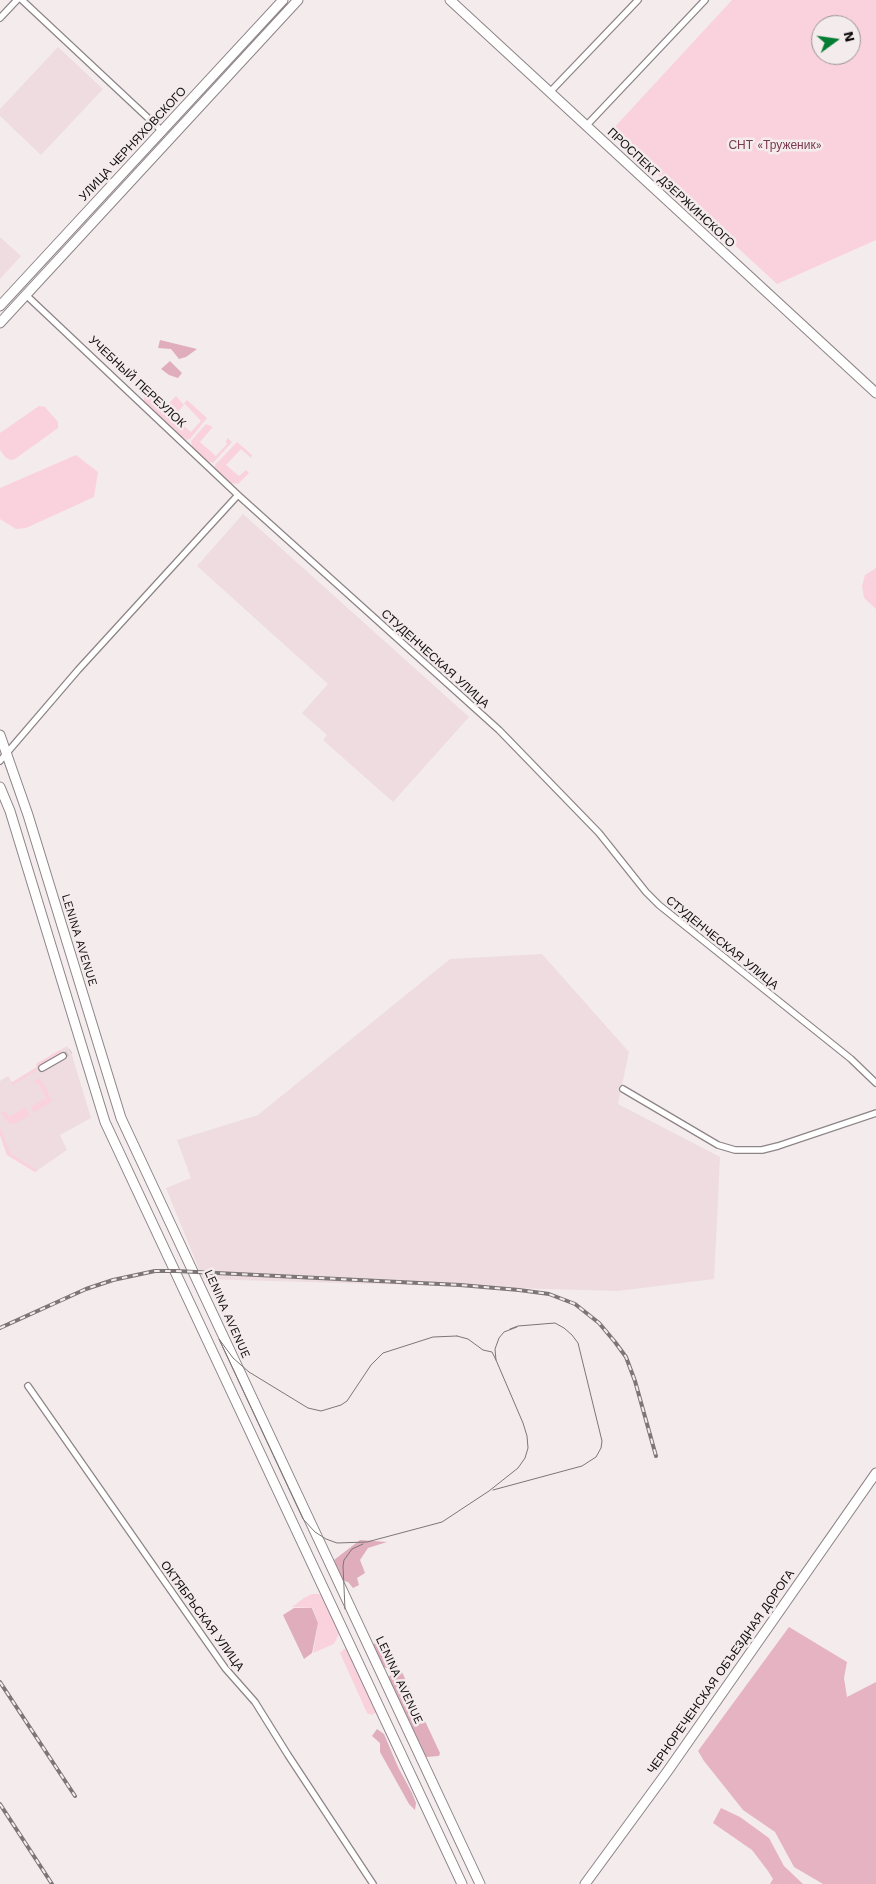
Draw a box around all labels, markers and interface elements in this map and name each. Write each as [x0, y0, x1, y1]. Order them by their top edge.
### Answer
north arrow [811, 15, 861, 65]
text: N [841, 30, 859, 44]
street label: УЛИЦА ЧЕРНЯХОВСКОГО [76, 84, 190, 204]
street label: ПРОСПЕКТ ДЗЕРЖИНСКОГО [604, 125, 738, 251]
park label: СНТ «Труженик» [728, 138, 822, 152]
street label: УЧЕБНЫЙ ПЕРЕУЛОК [85, 333, 189, 431]
street label: СТУДЕНЧЕСКАЯ УЛИЦА [378, 607, 492, 711]
street label: LENINA AVENUE [58, 892, 100, 988]
street label: СТУДЕНЧЕСКАЯ УЛИЦА [663, 893, 781, 993]
street label: LENINA AVENUE [201, 1267, 253, 1361]
street label: ОКТЯБРЬСКАЯ УЛИЦА [157, 1558, 247, 1674]
street label: ЧЕРНОРЕЧЕНСКАЯ ОБЪЕЗДНАЯ ДОРОГА [644, 1567, 798, 1777]
street label: LENINA AVENUE [372, 1634, 426, 1726]

